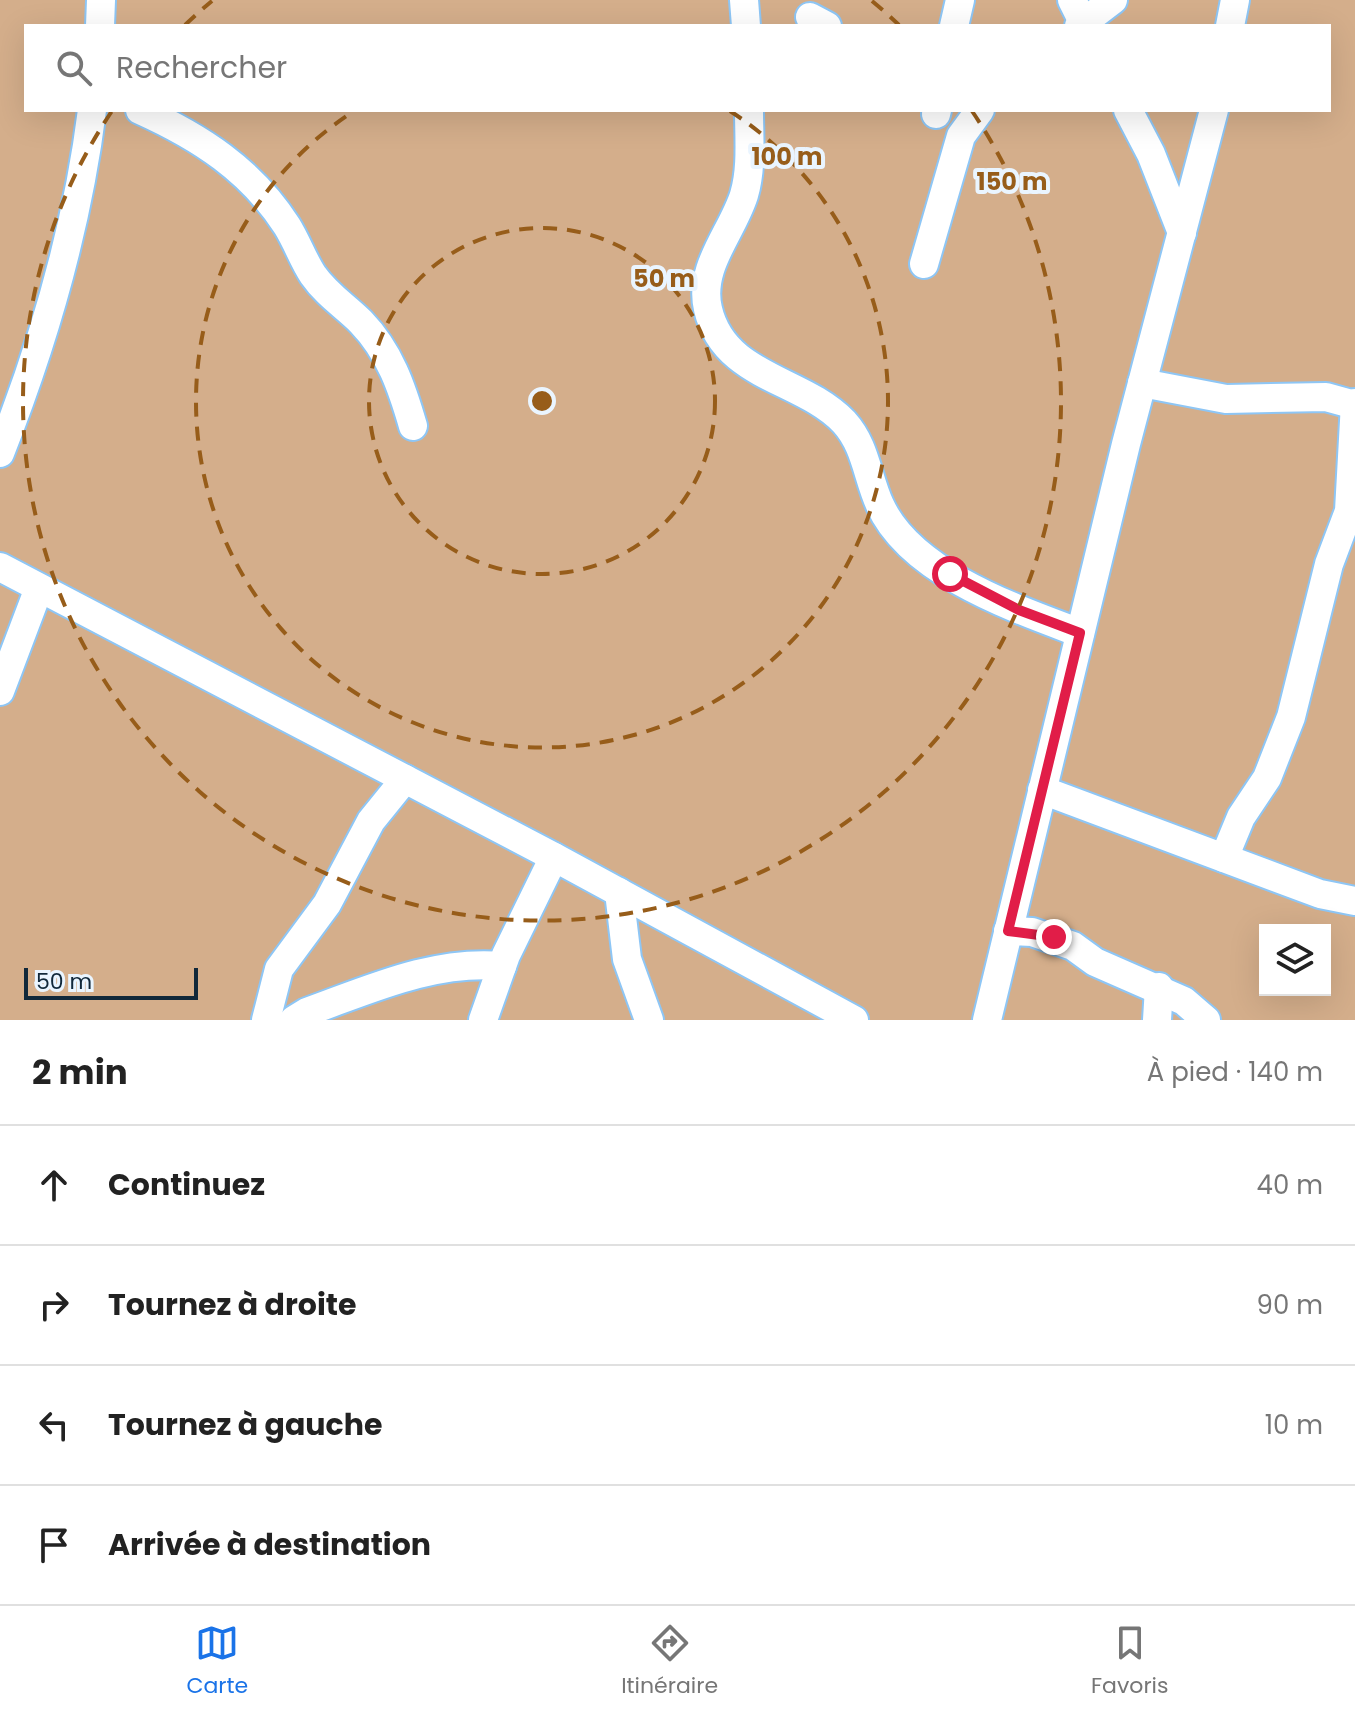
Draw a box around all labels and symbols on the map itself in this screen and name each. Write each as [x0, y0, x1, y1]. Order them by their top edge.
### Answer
text: 100 m [752, 140, 822, 173]
text: 150 m [977, 165, 1047, 198]
text: 50 m [633, 262, 695, 295]
centre of rings [528, 387, 556, 415]
route start [932, 556, 968, 592]
route end [1036, 919, 1072, 955]
scale bar [24, 964, 198, 1000]

